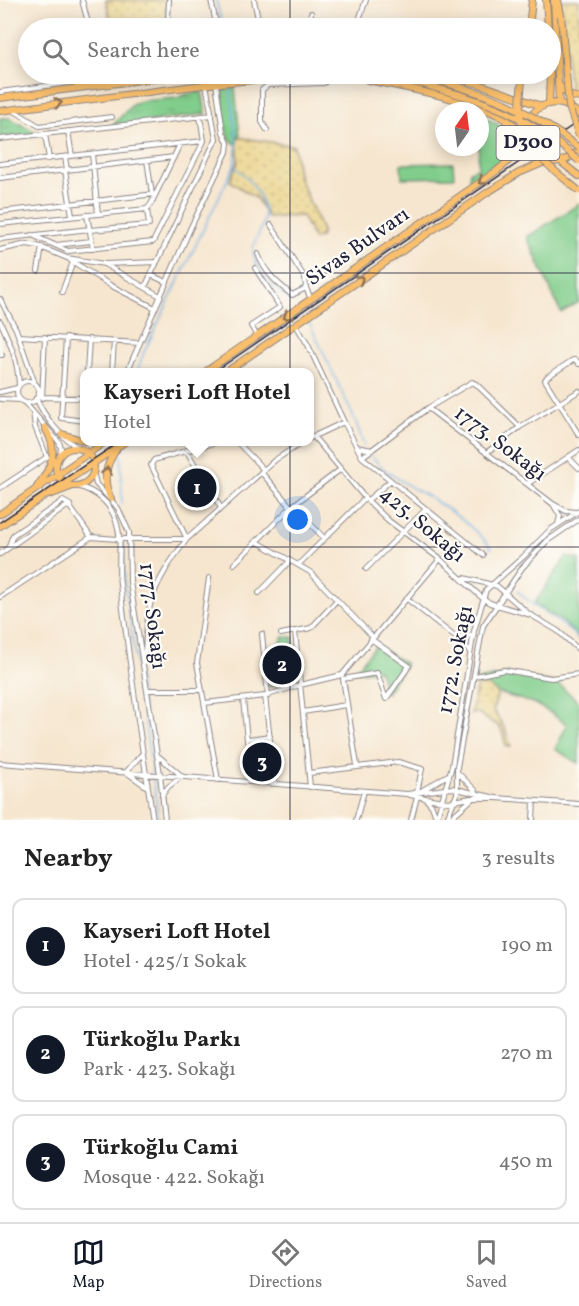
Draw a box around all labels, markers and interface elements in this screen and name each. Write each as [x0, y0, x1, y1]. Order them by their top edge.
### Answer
search box [18, 18, 561, 84]
icon: search [39, 35, 72, 68]
text: Search here [87, 36, 200, 67]
one-way arrow [53, 97, 63, 109]
north arrow [435, 102, 489, 156]
road number: D300 [496, 126, 560, 160]
one-way arrow [478, 174, 489, 185]
street label: Sivas Bulvarı [300, 201, 416, 293]
one-way arrow [354, 275, 364, 287]
one-way arrow [283, 309, 294, 320]
popup [80, 368, 314, 446]
text: Kayseri Loft Hotel [103, 378, 291, 409]
street label: 1773. Sokağı [448, 400, 552, 488]
text: Hotel [103, 409, 151, 437]
pin: 1 [178, 466, 216, 510]
one-way arrow [100, 467, 113, 477]
street label: 425. Sokağı [373, 480, 471, 570]
your location [283, 505, 312, 534]
street label: 1777. Sokağı [131, 561, 173, 671]
street label: 1772. Sokağı [431, 603, 481, 717]
pin: 2 [262, 642, 302, 688]
pin: 3 [242, 740, 282, 784]
text: Nearby [24, 841, 113, 877]
text: 3 results [481, 845, 555, 873]
text: Kayseri Loft Hotel [83, 917, 270, 948]
text: 1 [41, 932, 50, 960]
text: 190 m [501, 932, 553, 960]
text: Hotel · 425/1 Sokak [83, 948, 247, 976]
text: Türkoğlu Parkı [83, 1025, 241, 1056]
text: 2 [40, 1040, 51, 1068]
text: 270 m [500, 1040, 553, 1068]
text: Park · 423. Sokağı [83, 1056, 235, 1084]
text: Türkoğlu Cami [83, 1133, 238, 1164]
text: 3 [40, 1148, 51, 1176]
text: 450 m [499, 1148, 553, 1176]
text: Mosque · 422. Sokağı [83, 1164, 265, 1192]
tab: Map [72, 1236, 105, 1294]
tab: Directions [249, 1236, 322, 1294]
tab: Saved [466, 1236, 507, 1294]

